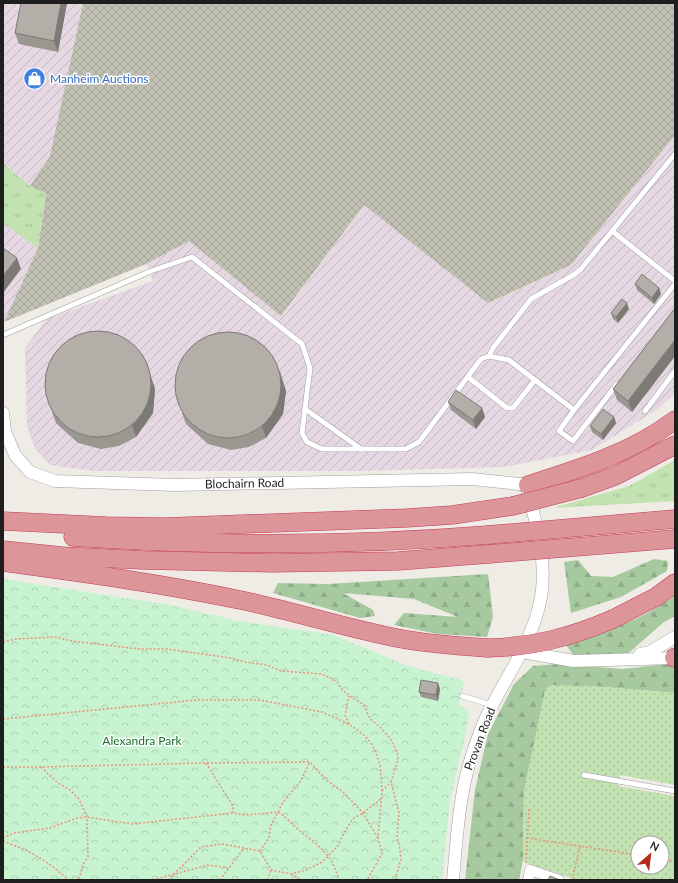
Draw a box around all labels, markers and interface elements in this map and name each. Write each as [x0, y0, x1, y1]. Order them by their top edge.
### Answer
shop icon: Manheim Auctions [22, 66, 48, 92]
place label: Manheim Auctions [50, 71, 149, 86]
street label: Blochairn Road [205, 475, 284, 491]
street label: Provan Road [461, 705, 498, 772]
park label: Alexandra Park [102, 733, 183, 748]
north arrow [630, 835, 670, 875]
text: N [648, 838, 662, 853]

